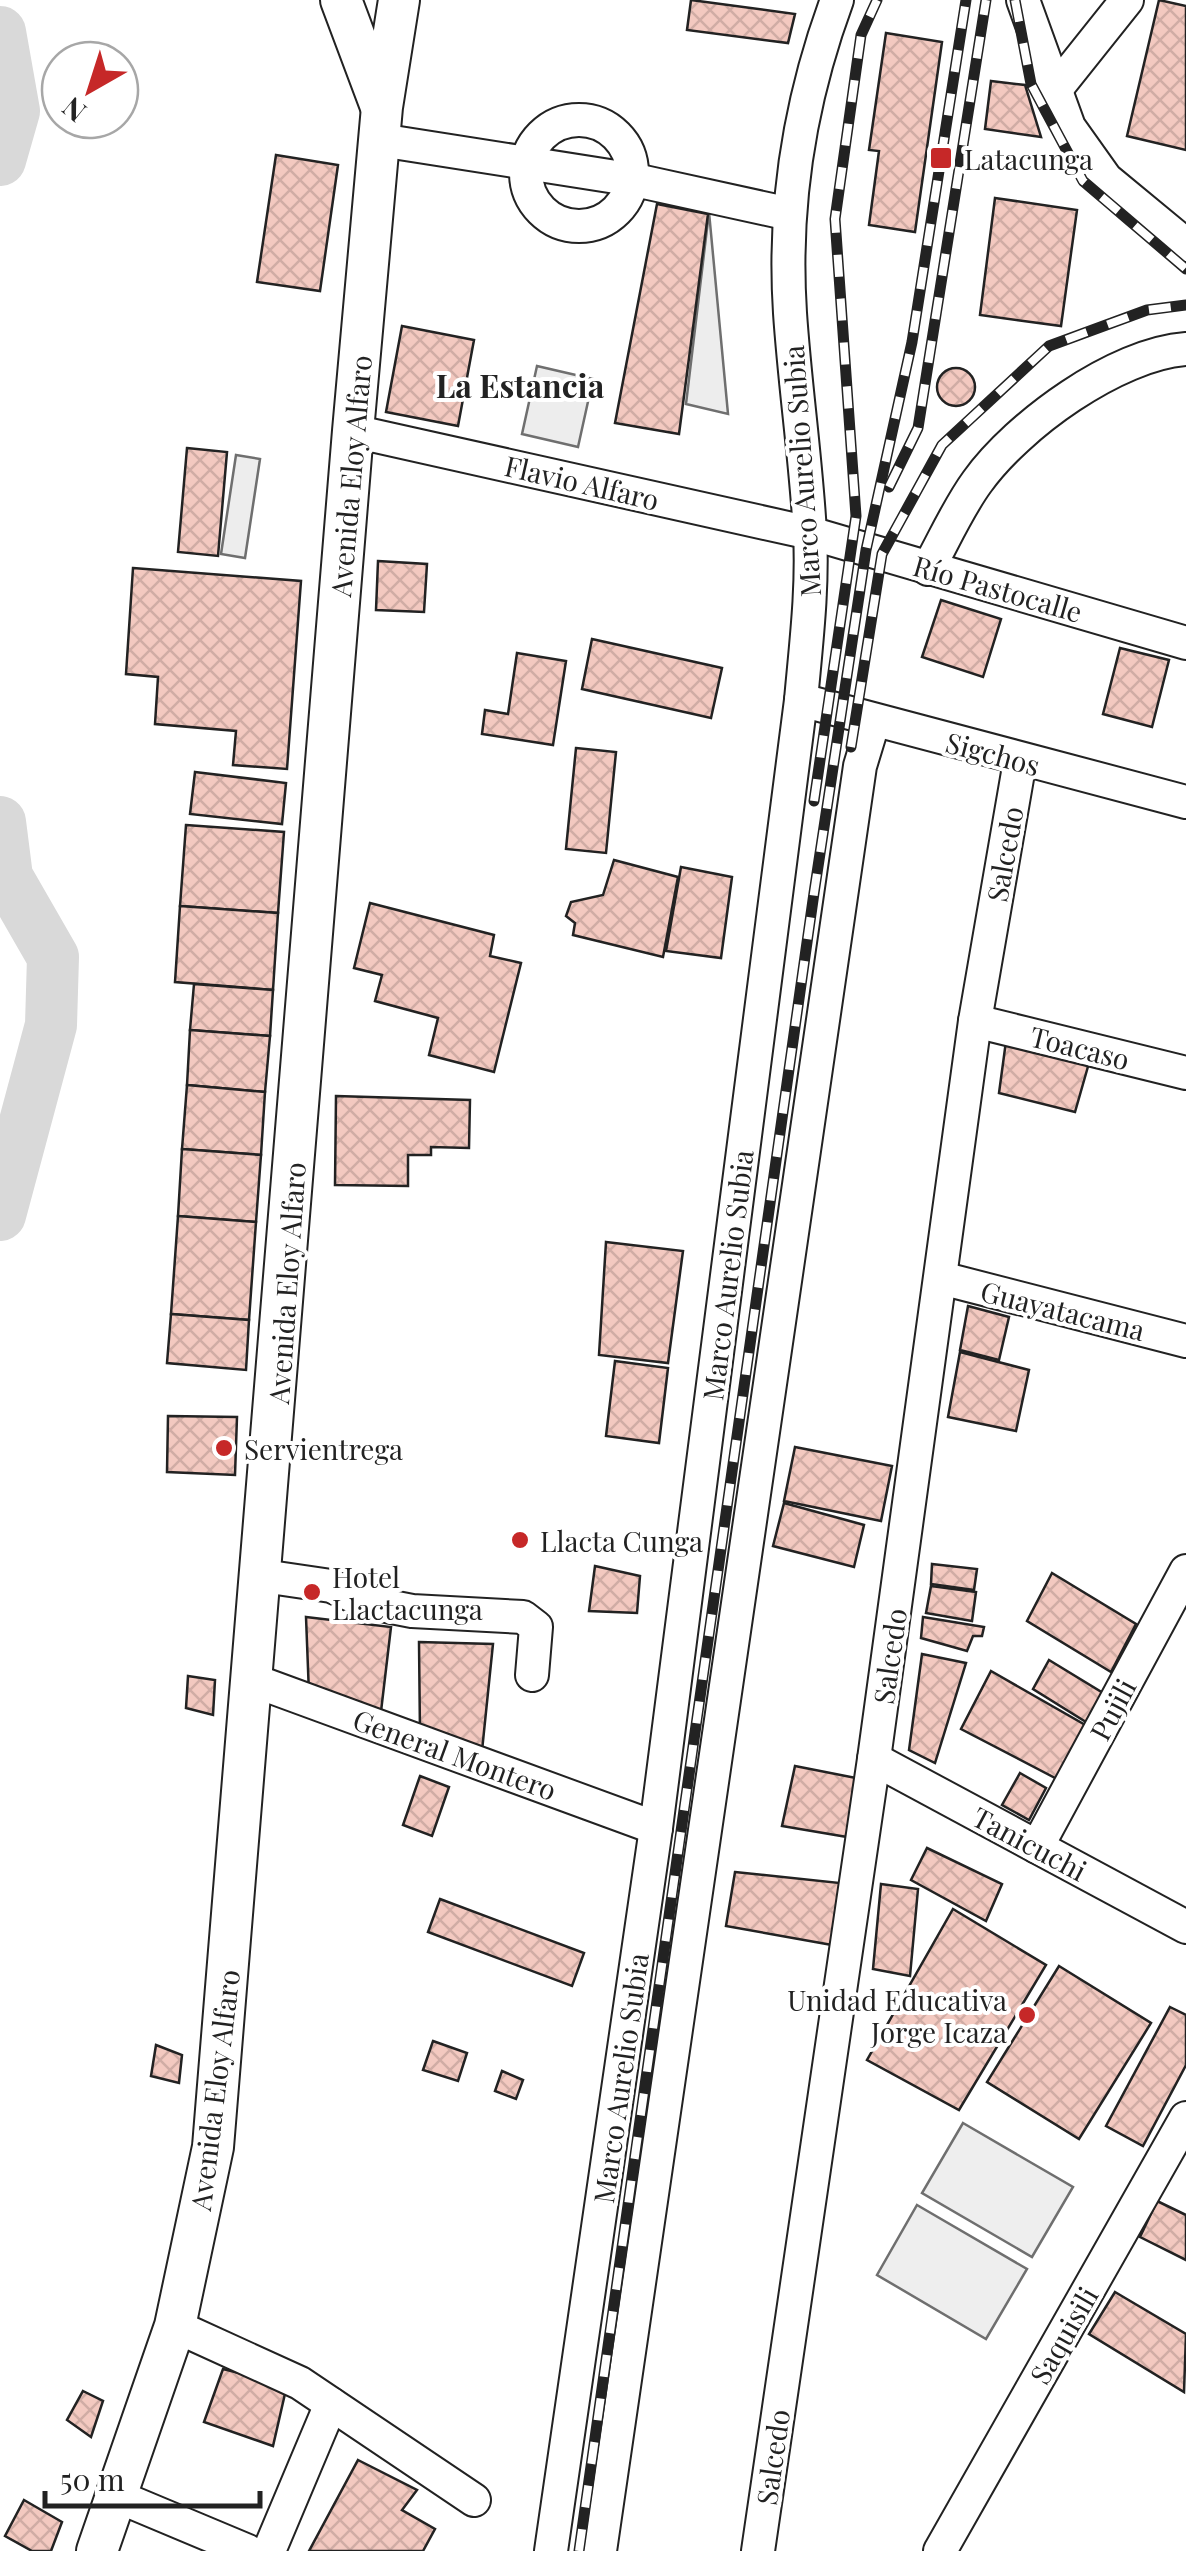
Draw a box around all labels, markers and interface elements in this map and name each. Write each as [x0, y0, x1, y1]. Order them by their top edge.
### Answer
north arrow [40, 40, 140, 140]
text: N [54, 90, 93, 131]
place label: Latacunga [964, 140, 1093, 177]
marker: Latacunga [928, 145, 954, 171]
street label: Marco Aurelio Subia [774, 344, 828, 598]
street label: Avenida Eloy Alfaro [321, 354, 379, 599]
district label: La Estancia [436, 363, 605, 406]
street label: Flavio Alfaro [501, 446, 663, 518]
street label: Río Pastocalle [909, 546, 1087, 630]
street label: Sigchos [942, 723, 1044, 783]
street label: Salcedo [977, 803, 1031, 905]
street label: Toacaso [1027, 1017, 1133, 1077]
street label: Marco Aurelio Subia [693, 1148, 761, 1402]
street label: Avenida Eloy Alfaro [259, 1161, 313, 1406]
street label: Guayatacama [977, 1272, 1149, 1348]
place label: Servientrega [244, 1430, 403, 1467]
marker: Servientrega [213, 1437, 235, 1459]
place label: Llacta Cunga [540, 1522, 703, 1559]
marker: Llacta Cunga [509, 1529, 531, 1551]
place label: Hotel Llactacunga [332, 1558, 483, 1627]
marker: Hotel Llactacunga [301, 1581, 323, 1603]
street label: Salcedo [864, 1606, 914, 1706]
street label: Pujili [1081, 1672, 1143, 1746]
street label: General Montero [348, 1700, 562, 1808]
street label: Tanicuchi [967, 1798, 1093, 1888]
street label: Marco Aurelio Subia [584, 1951, 656, 2205]
street label: Avenida Eloy Alfaro [181, 1967, 247, 2214]
place label: Unidad Educativa Jorge Icaza [787, 1981, 1007, 2050]
marker: Unidad Educativa Jorge Icaza [1016, 2004, 1038, 2026]
street label: Saquisili [1020, 2280, 1106, 2390]
street label: Salcedo [747, 2407, 797, 2507]
scale bar [45, 2446, 260, 2508]
text: 50 m [60, 2459, 125, 2499]

